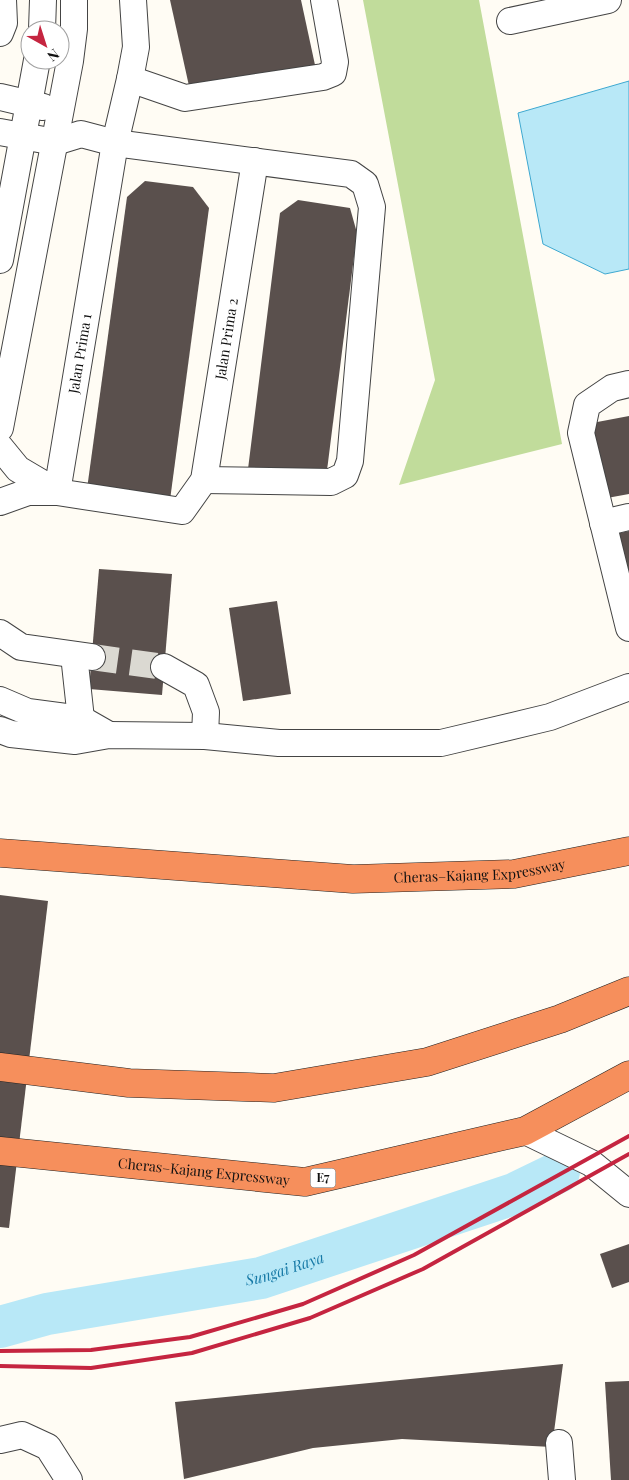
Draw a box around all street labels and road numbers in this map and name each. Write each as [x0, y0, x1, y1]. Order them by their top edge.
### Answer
street label: Jalan Prima 2 [210, 297, 242, 382]
street label: Jalan Prima 1 [63, 312, 95, 396]
street label: Cheras–Kajang Expressway [393, 854, 567, 887]
street label: Cheras–Kajang Expressway [117, 1153, 291, 1189]
road number: E7 [310, 1168, 336, 1188]

